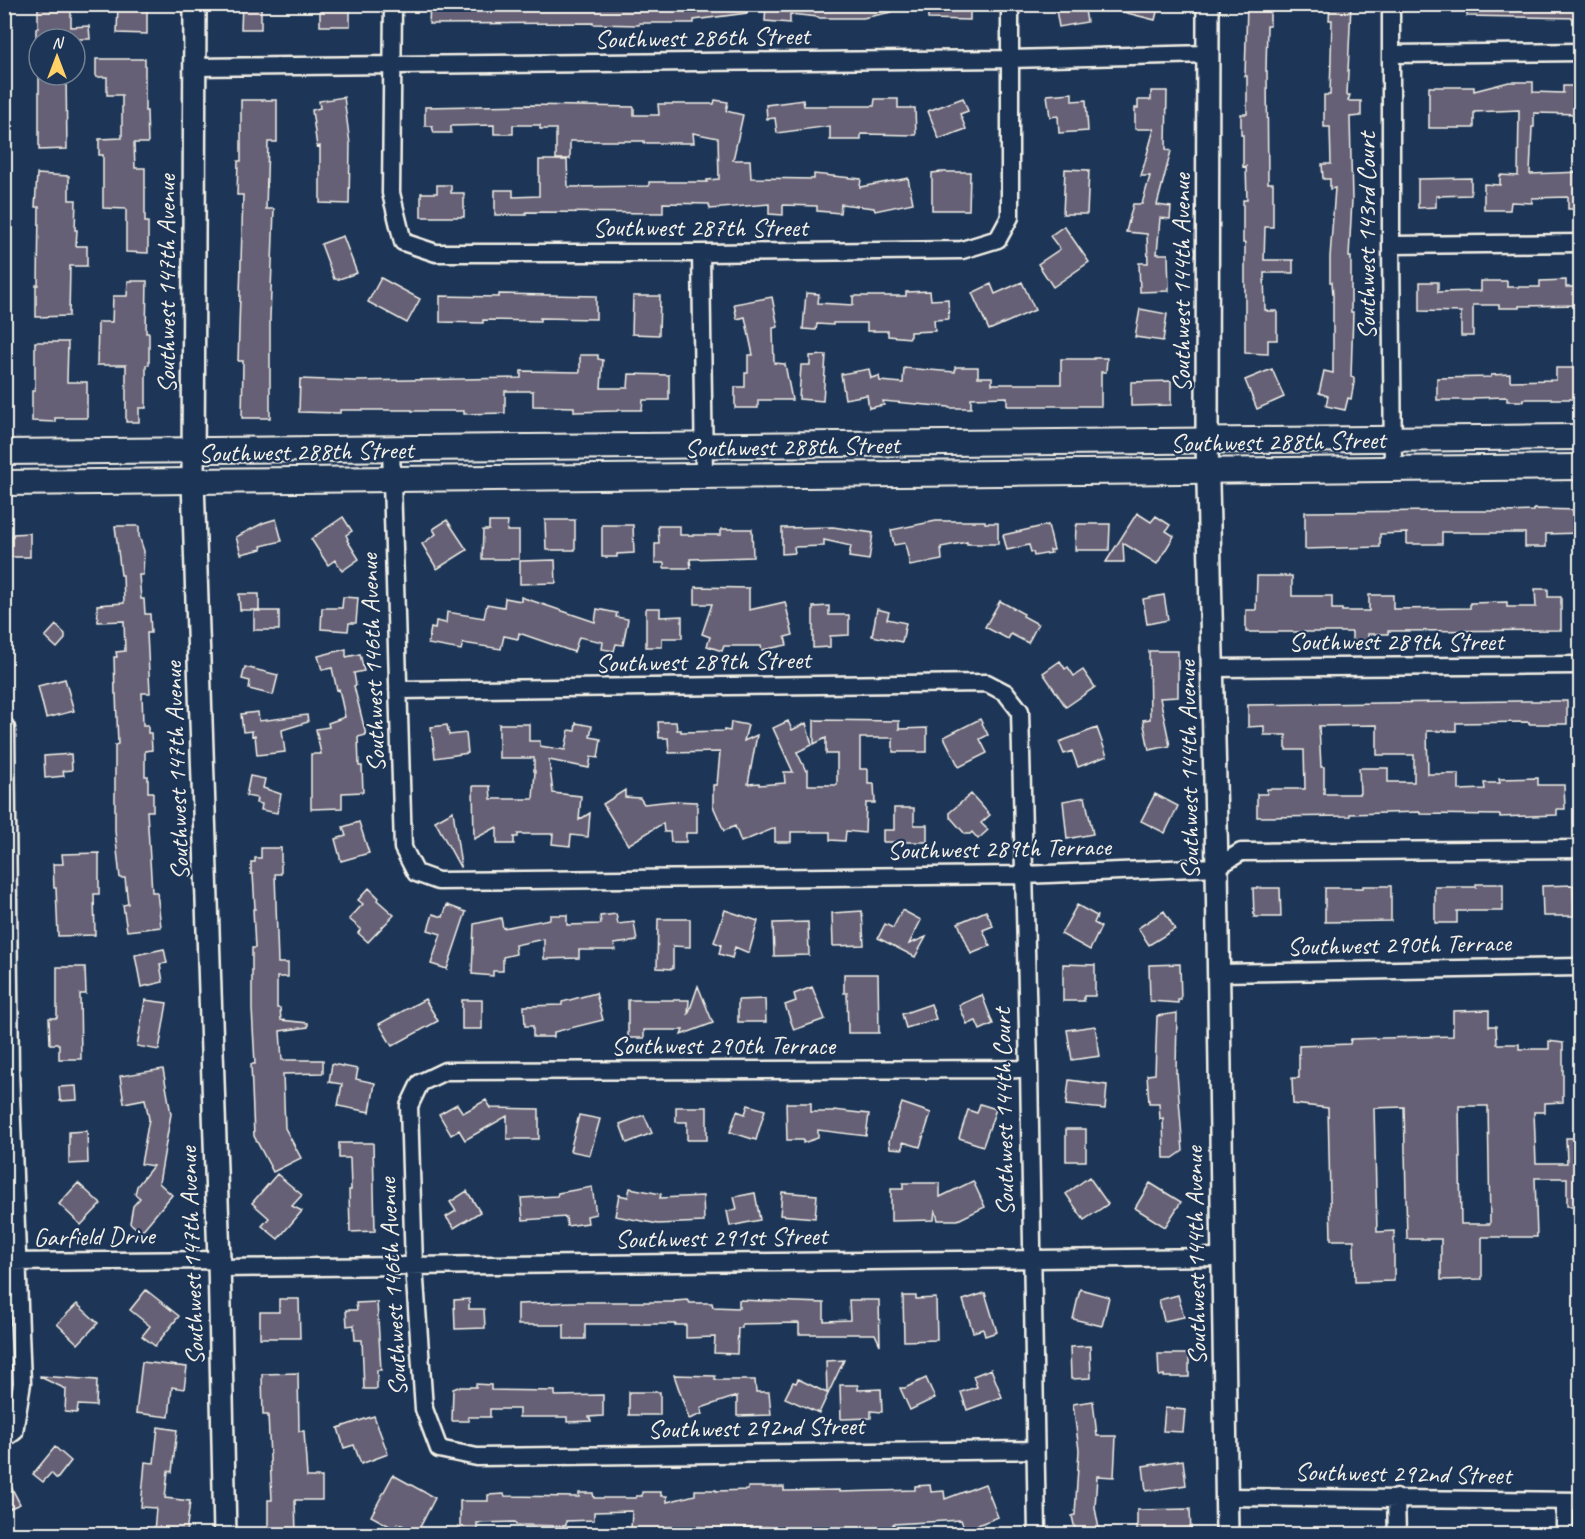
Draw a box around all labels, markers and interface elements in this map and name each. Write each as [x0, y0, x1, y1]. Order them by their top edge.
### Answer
street label: Southwest 286th Street [594, 19, 812, 56]
north arrow [27, 27, 87, 87]
text: N [52, 33, 65, 53]
street label: Southwest 143rd Court [1350, 130, 1383, 340]
street label: Southwest 144th Avenue [1165, 172, 1198, 392]
street label: Southwest 147th Avenue [150, 173, 183, 393]
street label: Southwest 287th Street [592, 211, 810, 244]
street label: Southwest 288th Street [1170, 423, 1388, 460]
street label: Southwest 288th Street [684, 428, 902, 465]
street label: Southwest 288th Street [198, 433, 416, 470]
street label: Southwest 146th Avenue [352, 551, 393, 773]
street label: Southwest 289th Street [1288, 625, 1506, 658]
street label: Southwest 289th Street [595, 643, 813, 680]
street label: Southwest 147th Avenue [156, 659, 197, 881]
street label: Southwest 144th Avenue [1170, 659, 1207, 880]
street label: Southwest 289th Terrace [887, 830, 1113, 867]
street label: Southwest 290th Terrace [1287, 926, 1513, 963]
street label: Southwest 144th Court [985, 1005, 1022, 1216]
street label: Southwest 290th Terrace [611, 1029, 836, 1062]
street label: Southwest 147th Avenue [171, 1144, 212, 1366]
street label: Southwest 144th Avenue [1177, 1145, 1214, 1366]
street label: Southwest 146th Avenue [370, 1175, 415, 1397]
street label: Garfield Drive [33, 1219, 157, 1254]
street label: Southwest 291st Street [615, 1219, 830, 1256]
street label: Southwest 292nd Street [647, 1409, 867, 1446]
street label: Southwest 292nd Street [1294, 1455, 1514, 1492]

